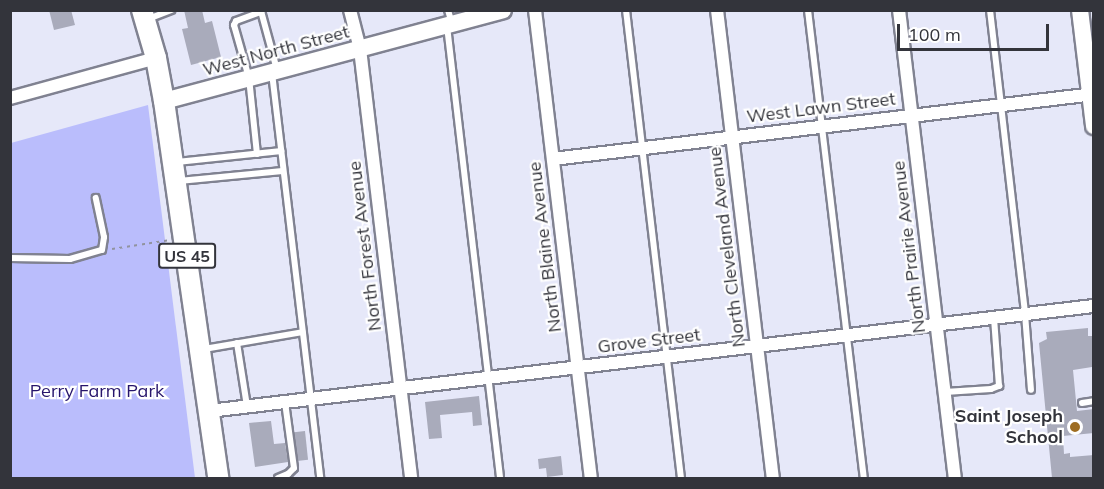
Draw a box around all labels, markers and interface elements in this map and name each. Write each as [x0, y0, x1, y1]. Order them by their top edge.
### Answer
scale bar [900, 12, 1052, 50]
street label: West North Street [200, 21, 352, 81]
text: 100 m [908, 23, 961, 46]
street label: West Lawn Street [745, 88, 897, 128]
street label: North Cleveland Avenue [704, 146, 750, 348]
street label: North Forest Avenue [344, 160, 386, 332]
street label: North Prairie Avenue [888, 160, 930, 334]
street label: North Blaine Avenue [524, 161, 566, 333]
road number: US 45 [157, 243, 217, 269]
street label: Grove Street [596, 324, 702, 358]
park label: Perry Farm Park [30, 380, 164, 402]
place label: Saint Joseph School [955, 406, 1063, 448]
marker: Saint Joseph School [1068, 420, 1082, 434]

